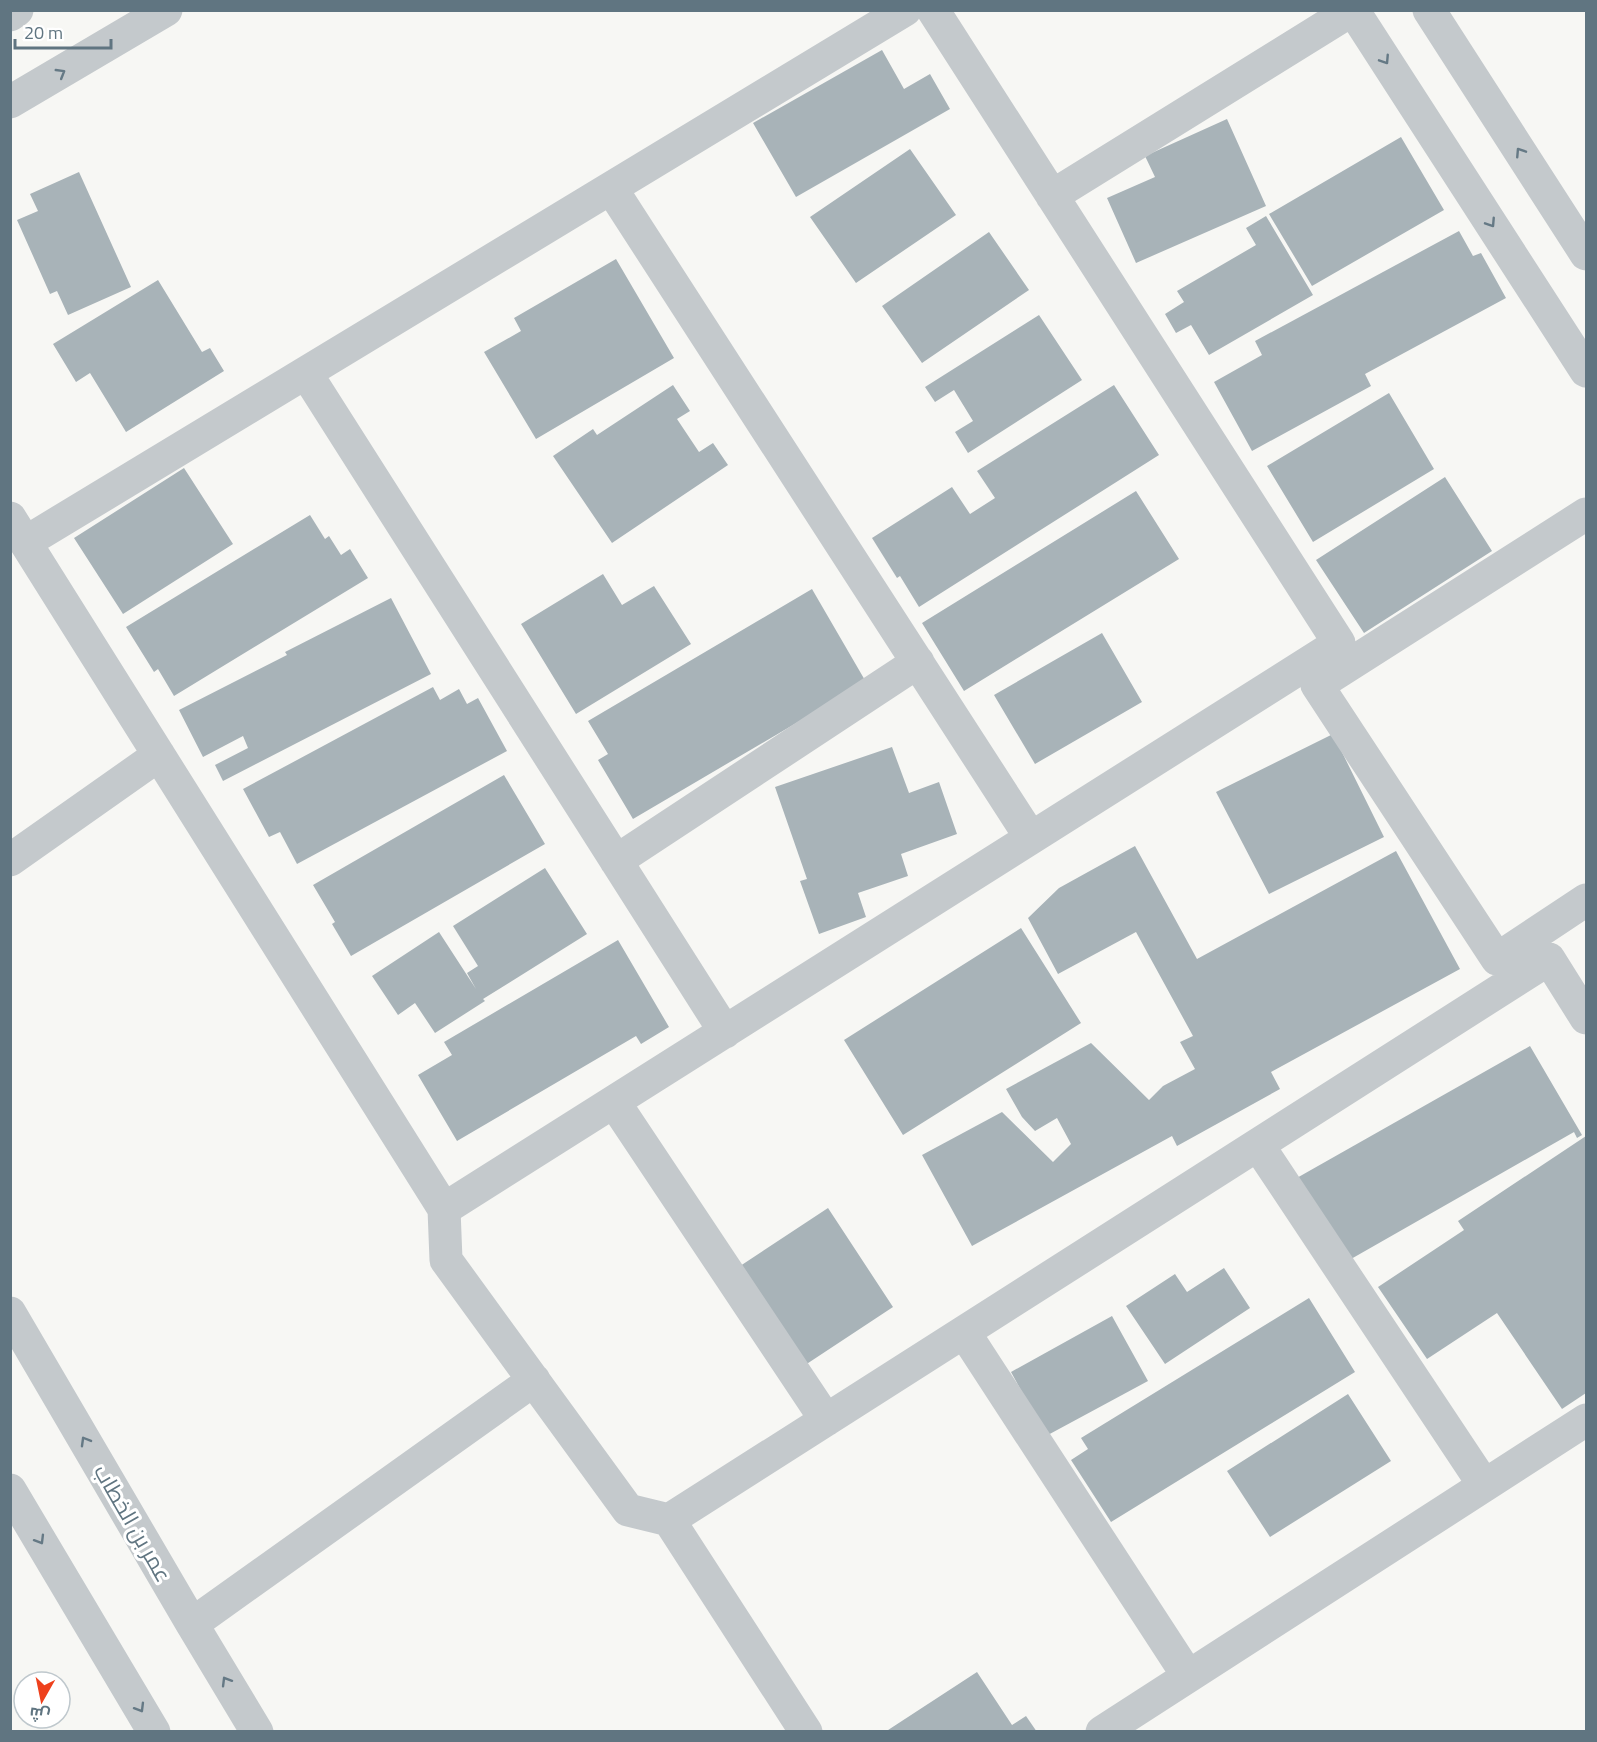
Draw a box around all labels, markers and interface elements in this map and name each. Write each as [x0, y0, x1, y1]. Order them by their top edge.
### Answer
scale bar [15, 12, 111, 50]
text: 20 m [24, 19, 63, 46]
one-way arrow [1378, 53, 1389, 64]
one-way arrow [55, 68, 65, 80]
one-way arrow [1516, 148, 1528, 158]
one-way arrow [1484, 217, 1495, 228]
one-way arrow [81, 1437, 92, 1447]
street label: عمر بن الخطاب [86, 1458, 180, 1588]
one-way arrow [33, 1534, 45, 1544]
north arrow [12, 1670, 72, 1730]
one-way arrow [222, 1677, 234, 1687]
text: ش [28, 1701, 52, 1728]
one-way arrow [133, 1702, 145, 1712]

